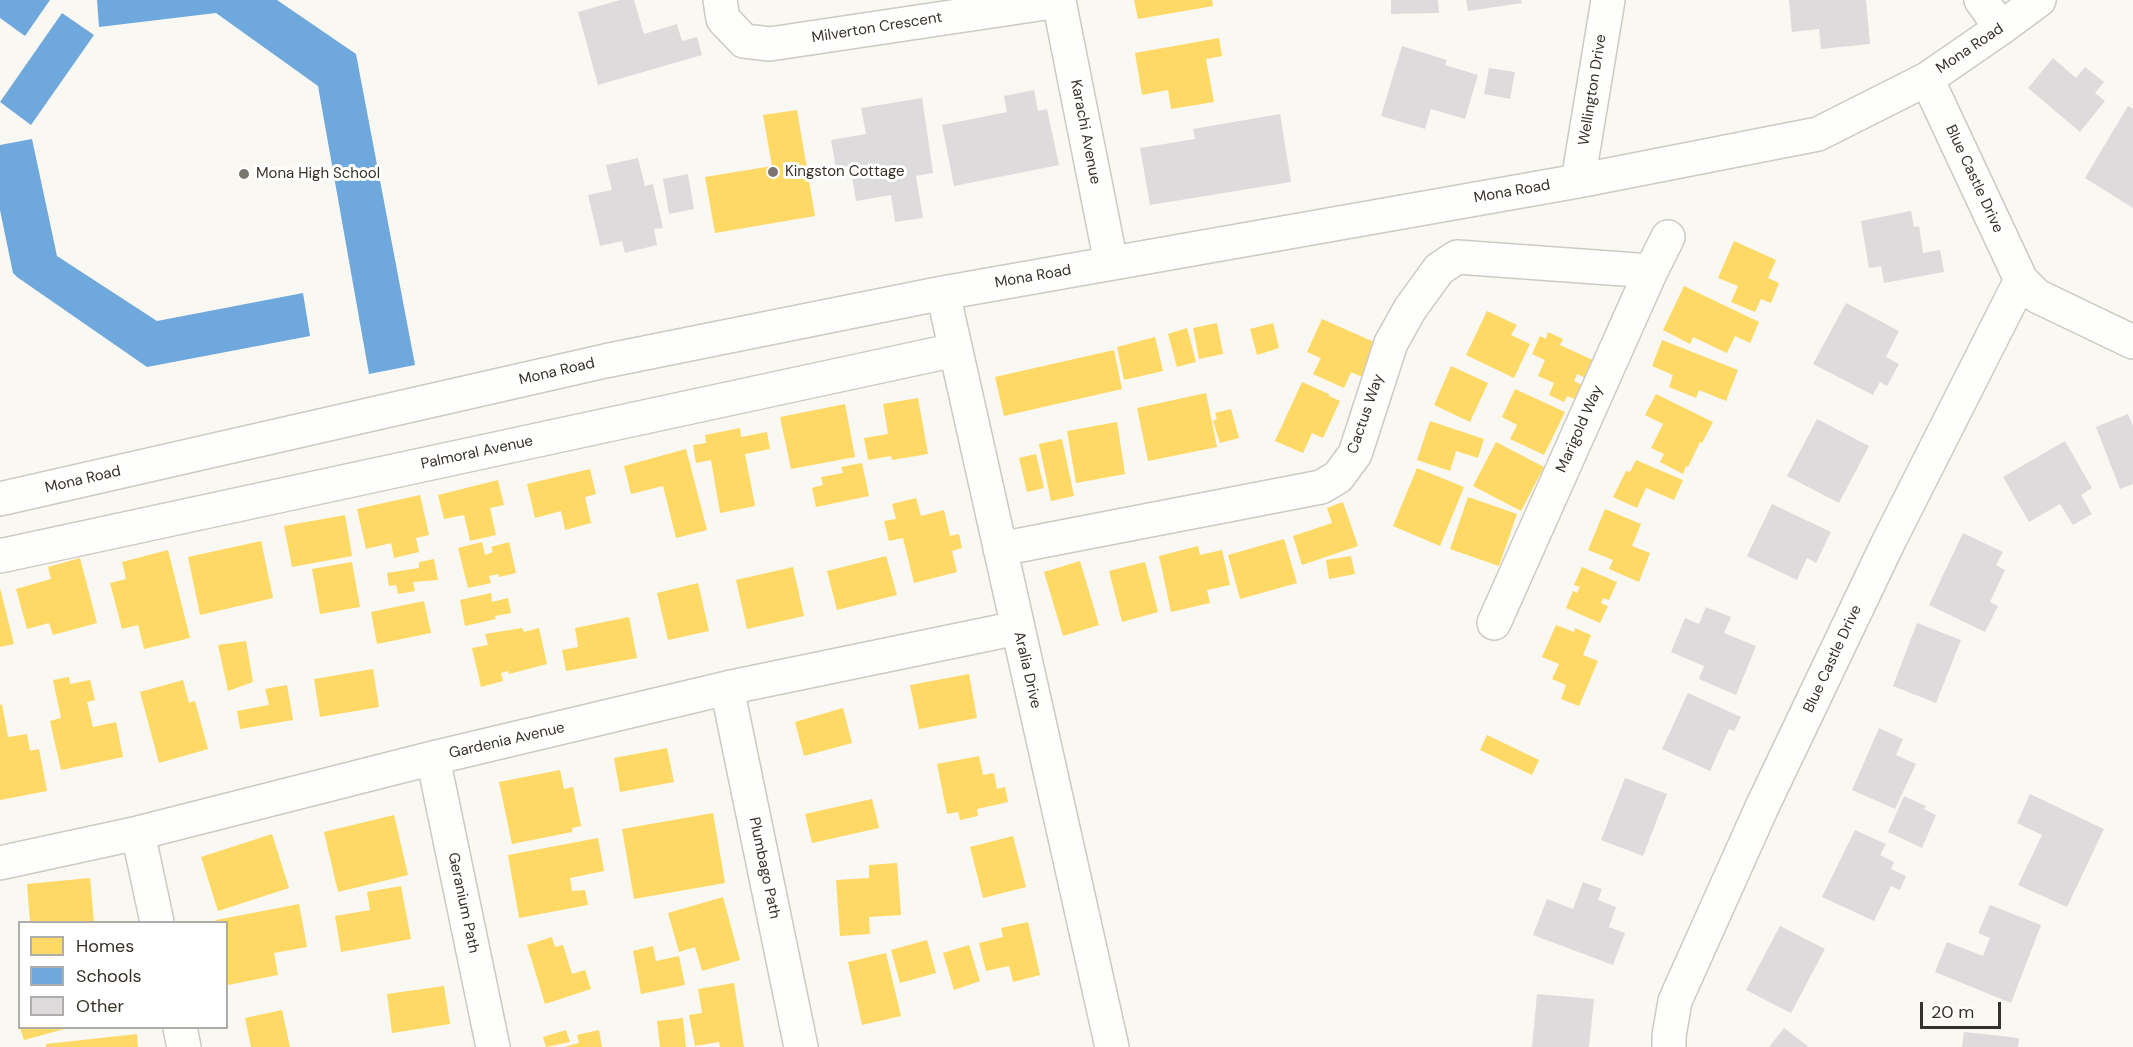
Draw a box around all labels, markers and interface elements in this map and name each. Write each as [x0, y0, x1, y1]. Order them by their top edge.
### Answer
street label: Milverton Crescent [810, 9, 944, 47]
street label: Mona Road [1933, 20, 2007, 78]
street label: Wellington Drive [1575, 33, 1611, 147]
street label: Karachi Avenue [1066, 78, 1104, 186]
street label: Blue Castle Drive [1941, 122, 2007, 236]
place label: Kingston Cottage [785, 163, 905, 181]
place label: Mona High School [256, 165, 380, 183]
marker: Kingston Cottage [766, 165, 780, 179]
marker: Mona High School [237, 167, 251, 181]
street label: Mona Road [1472, 176, 1552, 208]
street label: Mona Road [993, 261, 1073, 293]
street label: Mona Road [517, 355, 597, 389]
street label: Cactus Way [1344, 372, 1388, 456]
street label: Marigold Way [1553, 383, 1607, 475]
street label: Palmoral Avenue [419, 432, 535, 474]
street label: Mona Road [43, 463, 123, 497]
street label: Blue Castle Drive [1800, 602, 1866, 716]
street label: Aralia Drive [1009, 630, 1045, 710]
street label: Gardenia Avenue [447, 719, 567, 763]
street label: Plumbago Path [744, 816, 784, 920]
street label: Geranium Path [444, 851, 482, 955]
legend [18, 921, 228, 1029]
text: Homes [76, 934, 134, 958]
text: Schools [76, 964, 141, 988]
scale bar [1923, 990, 2004, 1028]
text: Other [76, 994, 124, 1018]
text: 20 m [1931, 1000, 1974, 1024]

